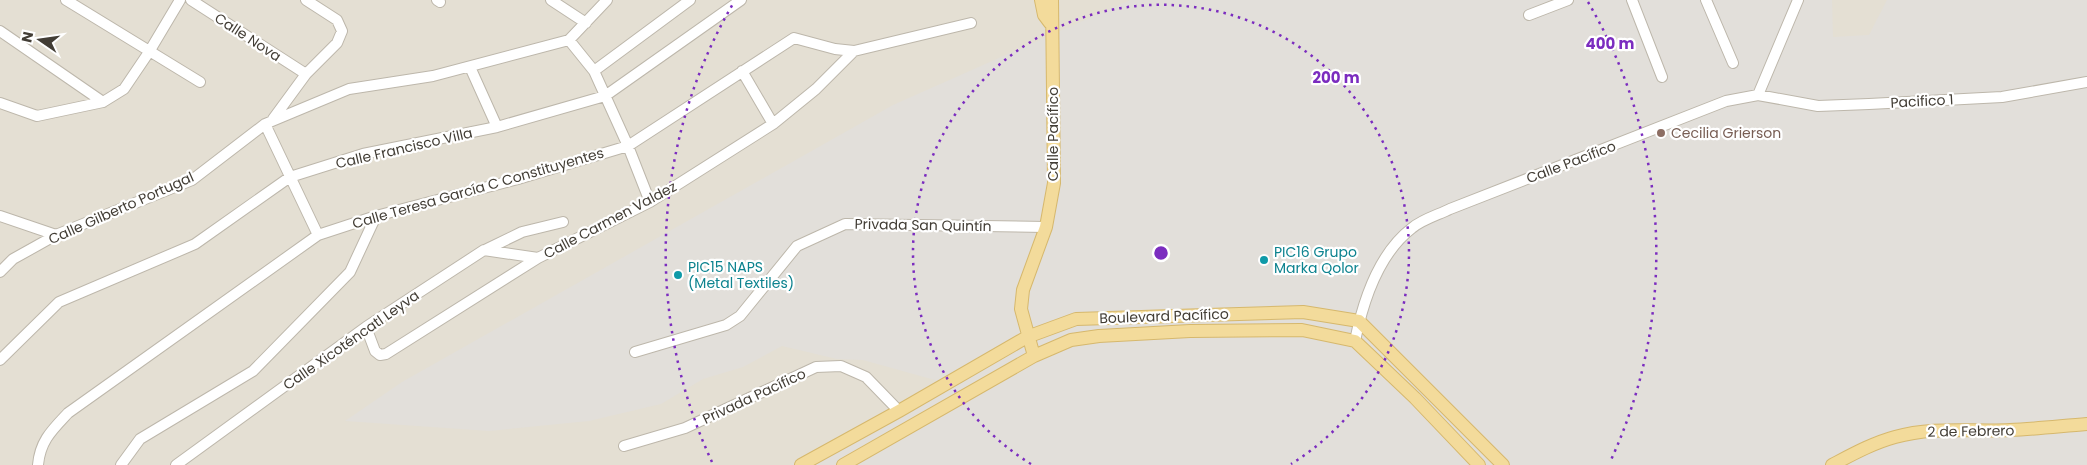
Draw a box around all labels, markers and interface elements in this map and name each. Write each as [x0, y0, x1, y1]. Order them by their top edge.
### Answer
street label: Calle Nova [211, 8, 285, 66]
north arrow [15, 15, 65, 65]
text: N [16, 30, 38, 44]
text: 400 m [1586, 33, 1635, 54]
text: 200 m [1312, 67, 1360, 88]
street label: Calle Pacífico [1043, 87, 1063, 181]
street label: Pacifico 1 [1890, 89, 1954, 113]
street label: Calle Francisco Villa [334, 123, 474, 173]
place label: Cecilia Grierson [1671, 123, 1781, 143]
marker: Cecilia Grierson [1655, 127, 1667, 139]
street label: Calle Pacífico [1523, 136, 1619, 188]
street label: Calle Teresa García C Constituyentes [350, 142, 606, 234]
street label: Calle Gilberto Portugal [45, 167, 197, 249]
street label: Calle Carmen Valdez [540, 176, 680, 264]
street label: Privada San Quintín [854, 214, 992, 236]
place label: PIC16 Grupo Marka Qolor [1274, 242, 1359, 278]
centre of rings [1152, 244, 1170, 262]
marker: PIC16 Grupo Marka Qolor [1258, 254, 1270, 266]
place label: PIC15 NAPS (Metal Textiles) [688, 257, 794, 293]
marker: PIC15 NAPS (Metal Textiles) [672, 269, 684, 281]
street label: Calle Xicoténcatl Leyva [279, 285, 423, 395]
street label: Boulevard Pacífico [1099, 304, 1229, 328]
street label: Privada Pacífico [699, 363, 809, 429]
street label: 2 de Febrero [1927, 420, 2015, 442]

